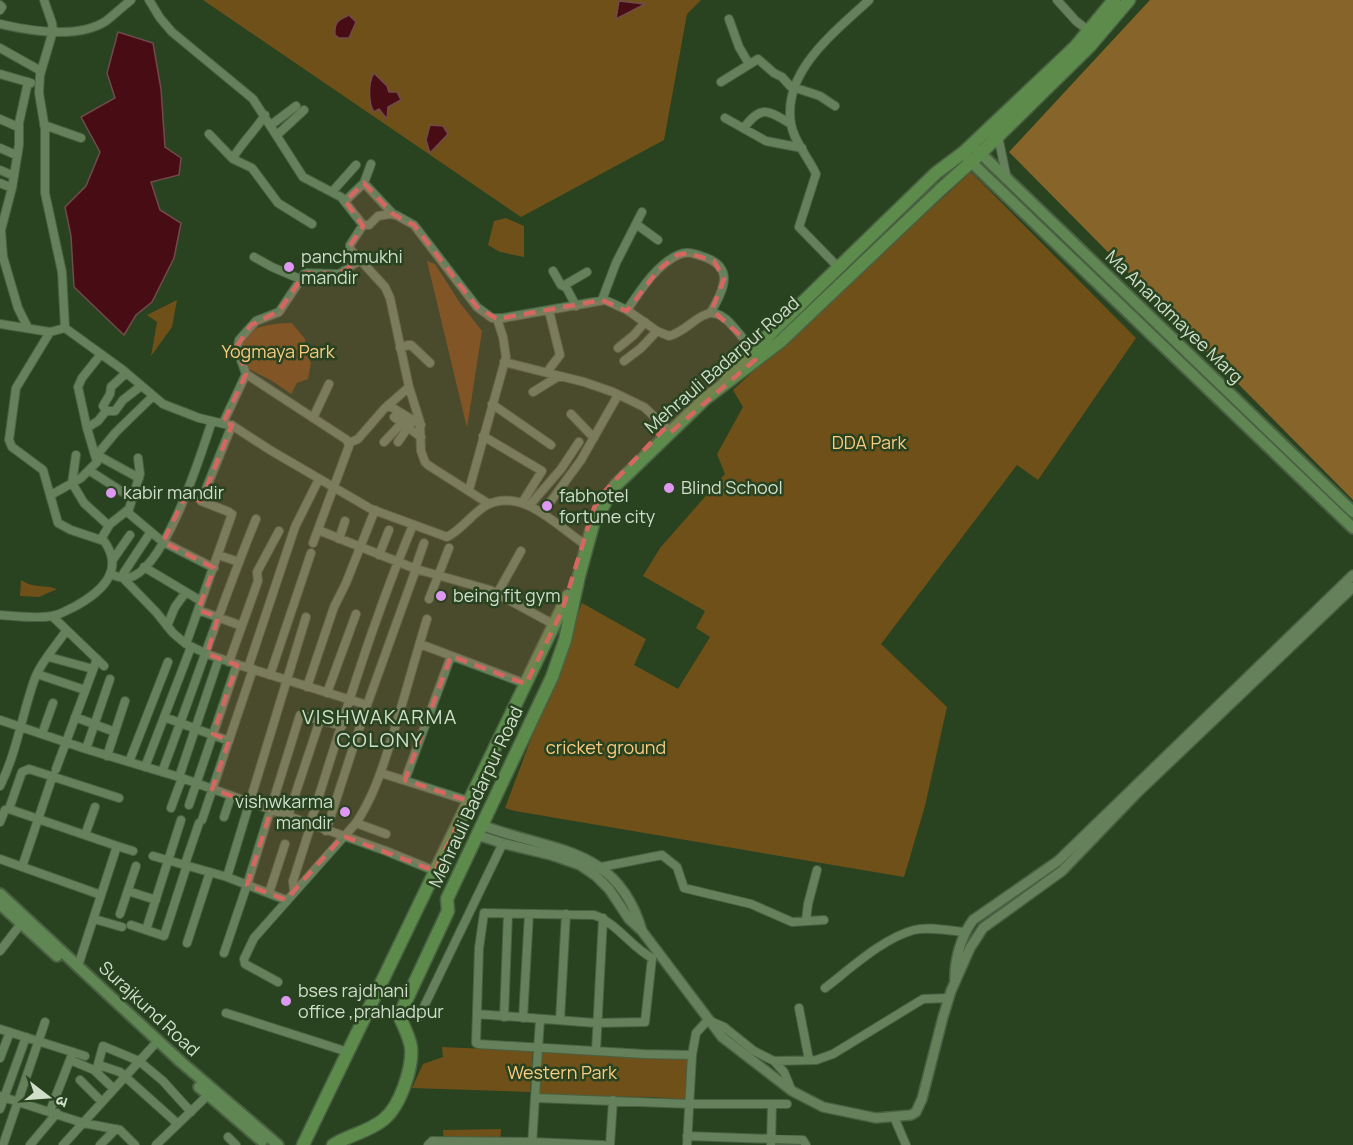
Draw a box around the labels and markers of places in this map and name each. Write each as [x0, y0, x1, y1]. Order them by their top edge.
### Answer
place label: panchmukhi mandir [301, 244, 403, 289]
marker: panchmukhi mandir [282, 260, 296, 274]
place label: Blind School [681, 475, 783, 499]
place label: kabir mandir [123, 480, 225, 504]
marker: Blind School [662, 481, 676, 495]
place label: fabhotel fortune city [559, 483, 656, 528]
marker: kabir mandir [104, 486, 118, 500]
marker: fabhotel fortune city [540, 499, 554, 513]
place label: being fit gym [453, 583, 560, 607]
marker: being fit gym [434, 589, 448, 603]
place label: vishwkarma mandir [235, 789, 333, 834]
marker: vishwkarma mandir [338, 805, 352, 819]
place label: bses rajdhani office ,prahladpur [298, 978, 444, 1023]
marker: bses rajdhani office ,prahladpur [279, 994, 293, 1008]

